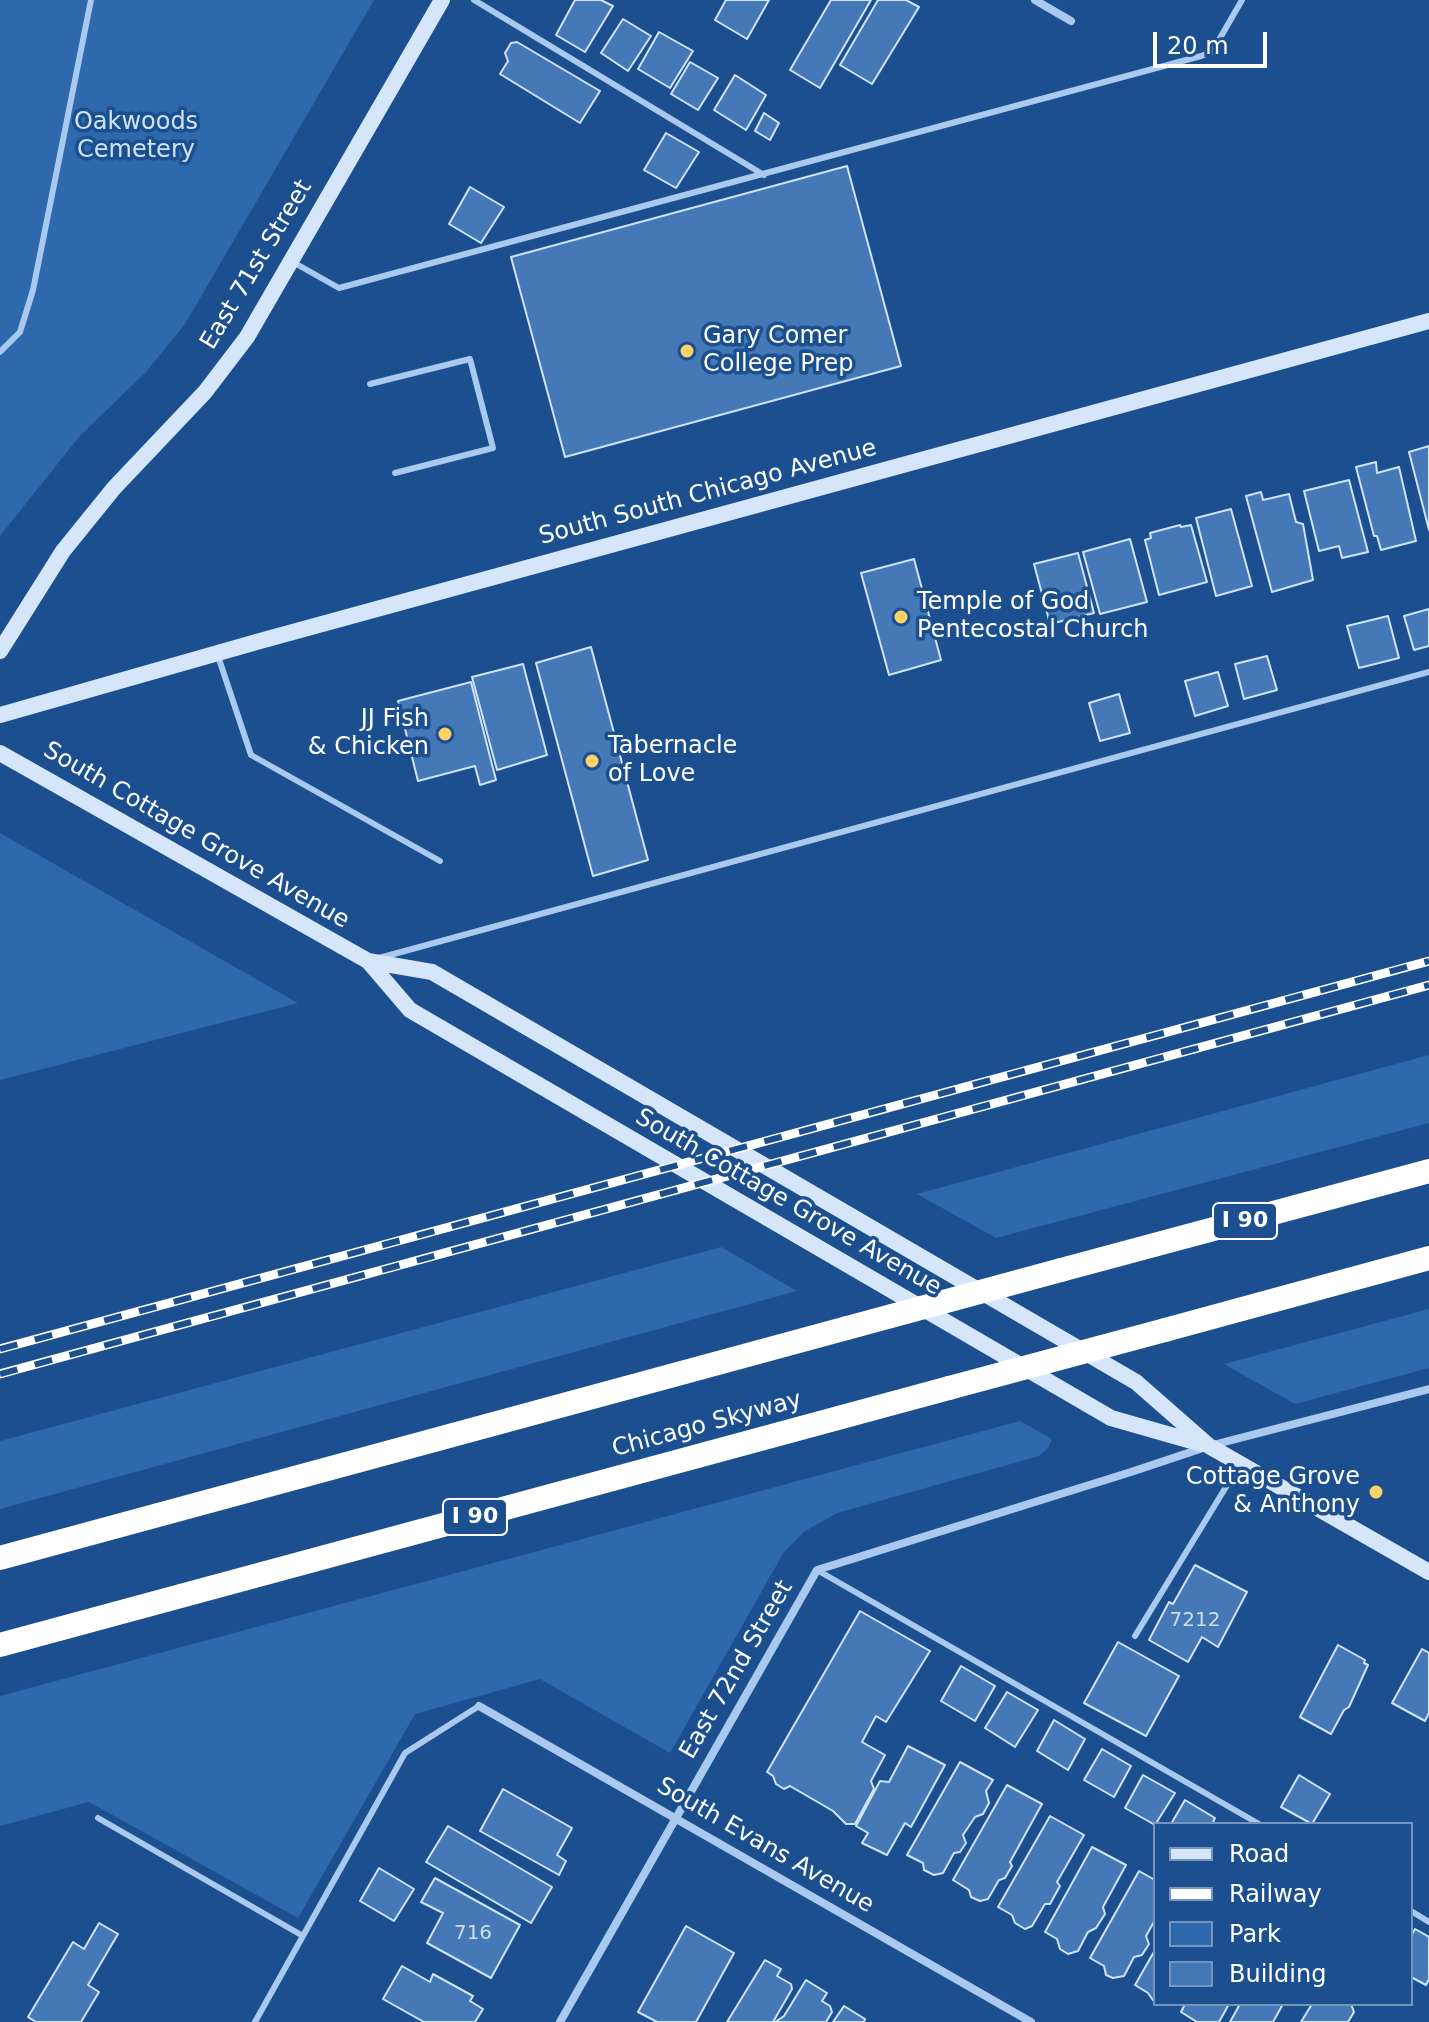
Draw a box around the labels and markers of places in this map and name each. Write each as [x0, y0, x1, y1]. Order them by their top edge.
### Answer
place label: Gary Comer College Prep [703, 323, 854, 379]
marker: Gary Comer College Prep [678, 342, 696, 360]
place label: Temple of God Pentecostal Church [917, 589, 1148, 645]
marker: Temple of God Pentecostal Church [892, 608, 910, 626]
place label: JJ Fish & Chicken [308, 706, 429, 762]
marker: JJ Fish & Chicken [436, 725, 454, 743]
place label: Tabernacle of Love [608, 733, 737, 789]
marker: Tabernacle of Love [583, 752, 601, 770]
place label: Cottage Grove & Anthony [1186, 1464, 1360, 1520]
marker: Cottage Grove & Anthony [1367, 1483, 1385, 1501]

